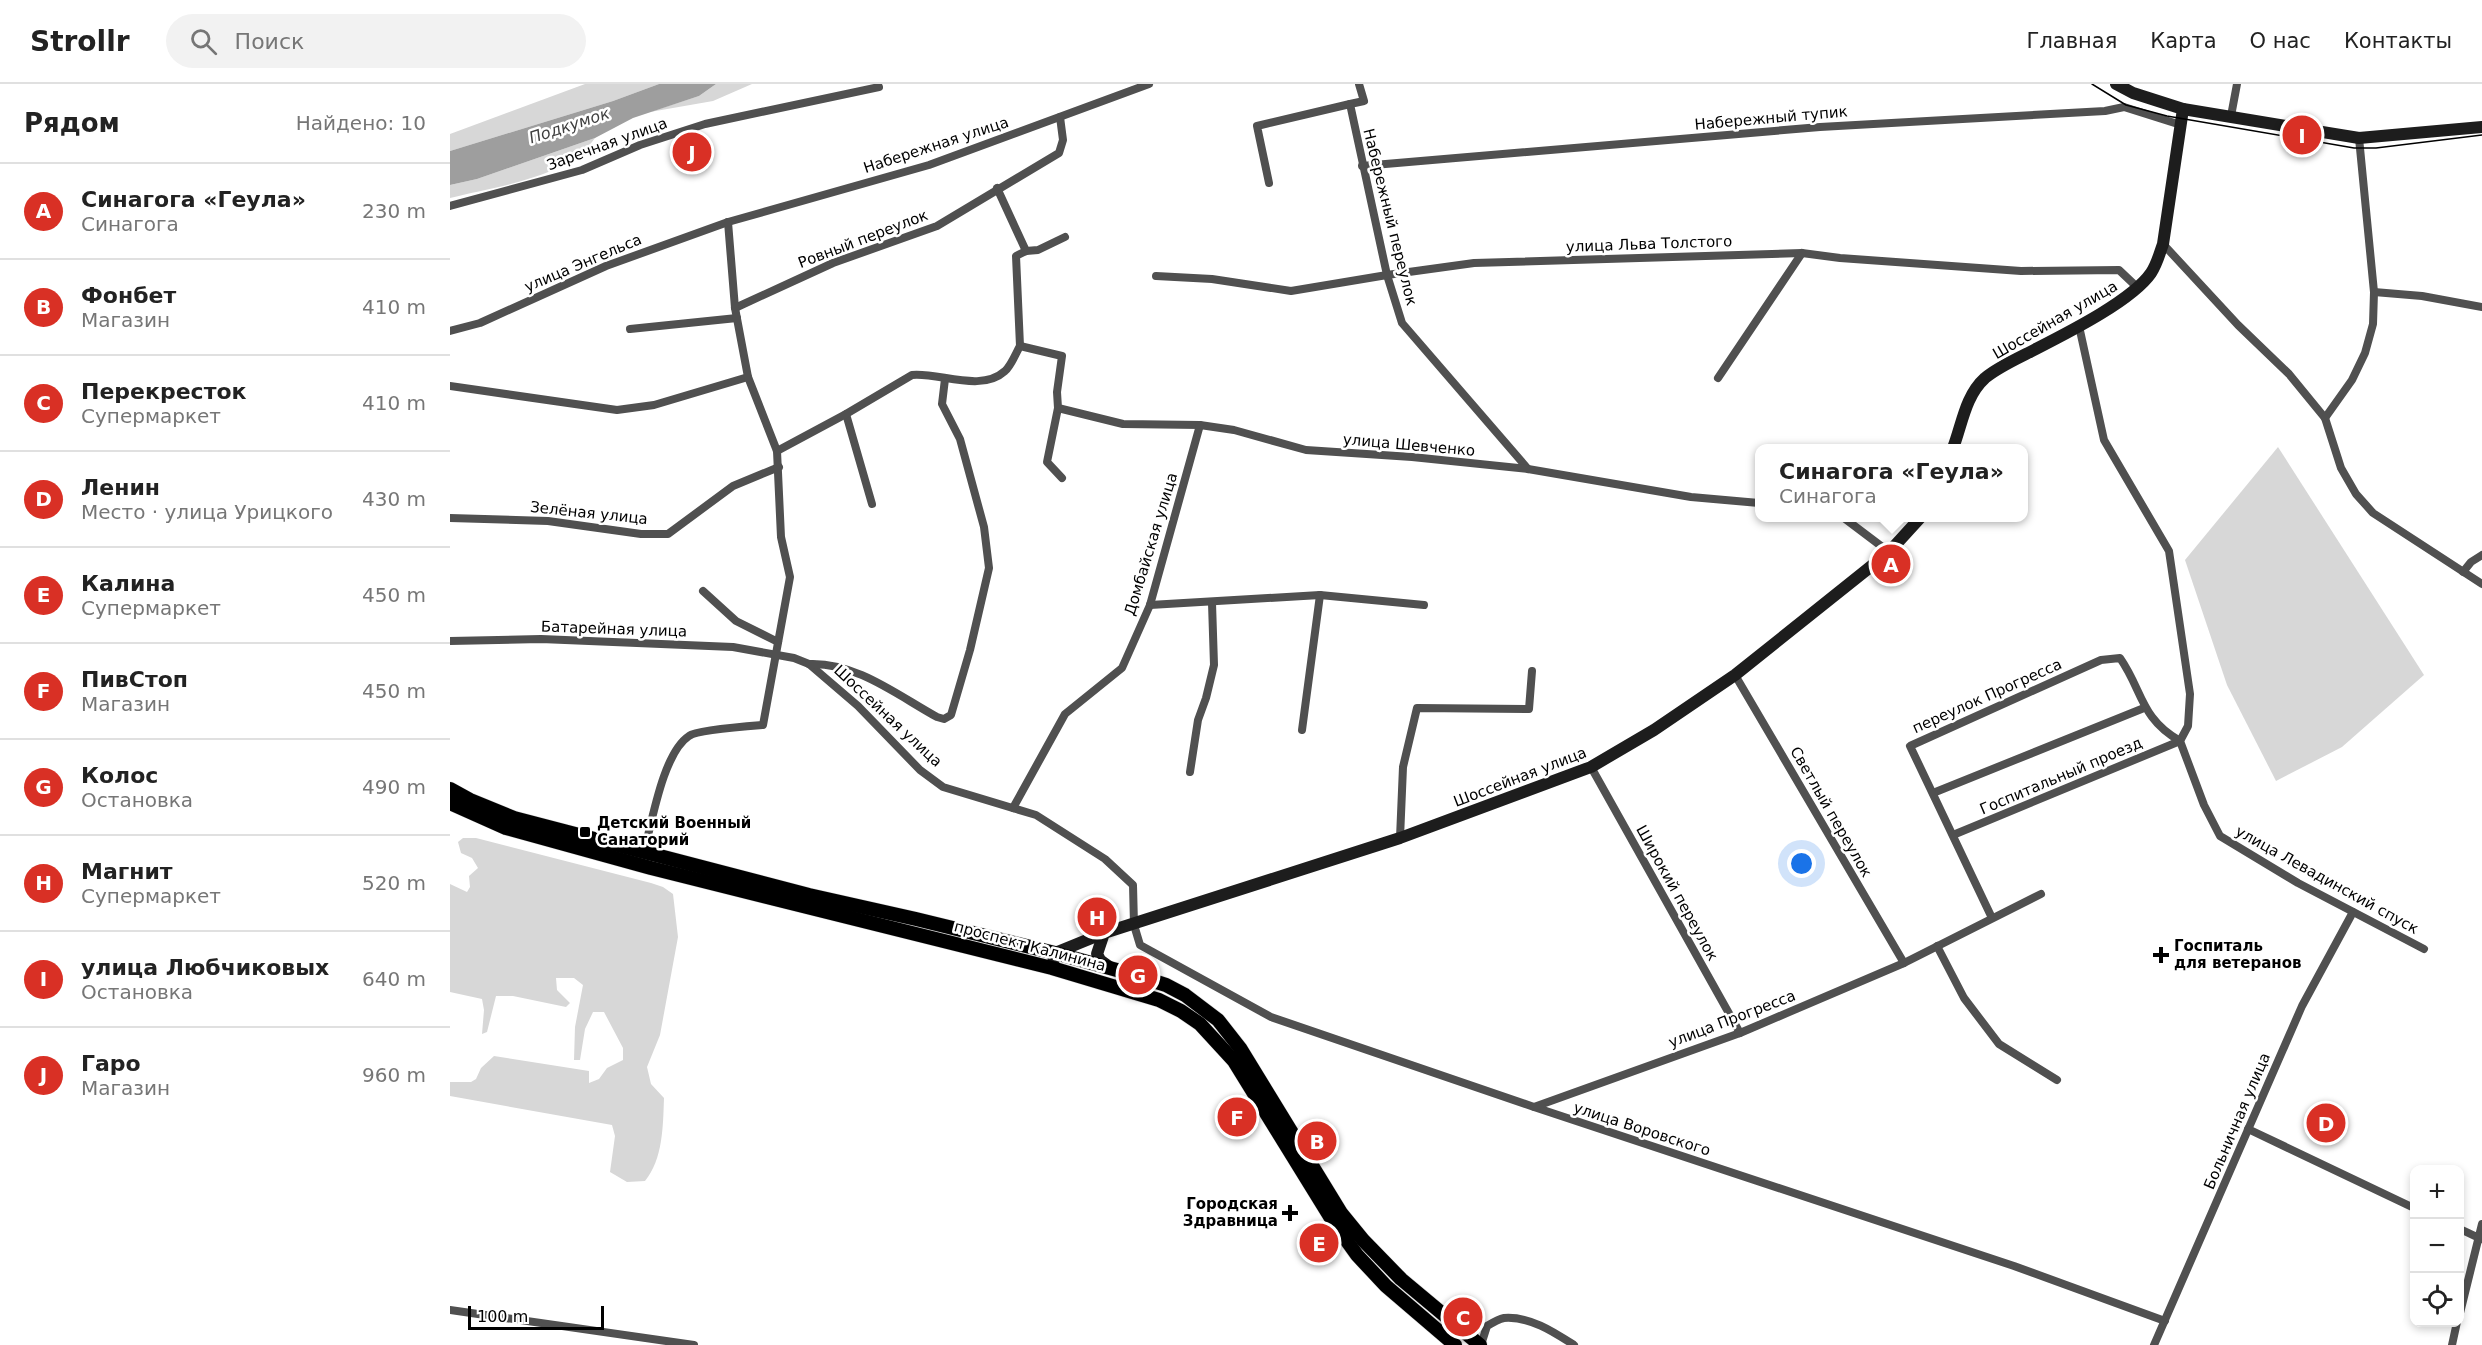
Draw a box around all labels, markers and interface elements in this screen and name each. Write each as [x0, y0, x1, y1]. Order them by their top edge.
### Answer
search box [166, 14, 586, 68]
text: Strollr [30, 25, 130, 58]
icon: search [187, 25, 220, 58]
text: Поиск [235, 29, 304, 54]
text: Главная [2027, 29, 2117, 53]
text: Карта [2150, 29, 2217, 53]
text: О нас [2250, 29, 2311, 53]
text: Контакты [2344, 29, 2452, 53]
street label: Набережный тупик [1694, 102, 1848, 134]
water label: Подкумок [526, 103, 612, 147]
text: Рядом [24, 108, 120, 138]
text: Найдено: 10 [296, 111, 426, 135]
pin: I [2282, 112, 2322, 158]
street label: Набережная улица [861, 113, 1011, 177]
street label: Заречная улица [544, 114, 670, 174]
street label: Набережный переулок [1359, 127, 1421, 307]
pin: J [672, 130, 712, 174]
text: Синагога «Геула» [81, 187, 306, 212]
text: A [36, 199, 51, 223]
text: 230 m [362, 199, 426, 223]
street label: Ровный переулок [795, 206, 931, 272]
text: Синагога [81, 212, 179, 236]
street label: улица Энгельса [522, 230, 644, 296]
street label: улица Льва Толстого [1566, 232, 1732, 256]
street label: Шоссейная улица [1989, 277, 2121, 363]
text: Фонбет [81, 283, 176, 308]
text: B [36, 295, 51, 319]
text: 410 m [362, 295, 426, 319]
text: Магазин [81, 308, 170, 332]
text: Перекресток [81, 379, 246, 404]
text: C [36, 391, 51, 415]
text: 410 m [362, 391, 426, 415]
text: Супермаркет [81, 404, 221, 428]
street label: улица Шевченко [1342, 430, 1476, 460]
popup [1755, 444, 2028, 522]
text: Синагога «Геула» [1779, 459, 2004, 484]
street label: Домбайская улица [1121, 470, 1181, 618]
text: Ленин [81, 475, 160, 500]
text: Синагога [1779, 484, 1877, 508]
text: D [35, 487, 52, 511]
text: 430 m [362, 487, 426, 511]
street label: Зелёная улица [529, 498, 649, 528]
text: Место · улица Урицкого [81, 500, 333, 524]
pin: A [1872, 542, 1910, 586]
text: Калина [81, 571, 175, 596]
text: E [37, 583, 50, 607]
text: 450 m [362, 583, 426, 607]
text: Супермаркет [81, 596, 221, 620]
street label: Батарейная улица [541, 617, 687, 641]
street label: переулок Прогресса [1910, 655, 2064, 737]
street label: Шоссейная улица [830, 661, 946, 771]
text: ПивСтоп [81, 667, 188, 692]
text: F [37, 679, 50, 703]
text: 450 m [362, 679, 426, 703]
text: Магазин [81, 692, 170, 716]
street label: Госпитальный проезд [1977, 734, 2145, 818]
street label: Шоссейная улица [1451, 743, 1589, 811]
street label: Светлый переулок [1786, 744, 1876, 880]
text: Колос [81, 763, 158, 788]
text: G [35, 775, 52, 799]
text: 490 m [362, 775, 426, 799]
text: Остановка [81, 788, 193, 812]
place label: Детский Военный Санаторий [597, 814, 751, 849]
street label: Широкий переулок [1632, 822, 1722, 964]
street label: улица Левадинский спуск [2232, 822, 2422, 938]
marker: Детский Военный Санаторий [578, 825, 592, 839]
your location [1787, 849, 1816, 878]
text: Магнит [81, 859, 173, 884]
text: H [35, 871, 52, 895]
text: 520 m [362, 871, 426, 895]
text: Супермаркет [81, 884, 221, 908]
pin: H [1078, 894, 1116, 940]
street label: проспект Калинина [952, 917, 1108, 975]
place label: Госпиталь для ветеранов [2174, 937, 2302, 972]
marker: Госпиталь для ветеранов [2152, 946, 2170, 964]
pin: G [1118, 952, 1158, 998]
text: улица Любчиковых [81, 955, 329, 980]
text: I [40, 967, 47, 991]
text: 640 m [362, 967, 426, 991]
text: Остановка [81, 980, 193, 1004]
street label: улица Прогресса [1666, 986, 1798, 1052]
street label: Больничная улица [2200, 1050, 2274, 1192]
text: Гаро [81, 1051, 141, 1076]
text: J [40, 1063, 47, 1087]
text: 960 m [362, 1063, 426, 1087]
text: Магазин [81, 1076, 170, 1100]
pin: F [1218, 1094, 1256, 1140]
street label: улица Воровского [1571, 1098, 1713, 1160]
pin: D [2306, 1100, 2346, 1146]
pin: B [1298, 1118, 1336, 1164]
map controls [2410, 1165, 2464, 1327]
button: + [2410, 1165, 2464, 1219]
place label: Городская Здравница [1183, 1195, 1278, 1230]
marker: Городская Здравница [1283, 1206, 1297, 1220]
button: − [2410, 1219, 2464, 1273]
pin: E [1300, 1220, 1338, 1266]
button: locate [2410, 1273, 2464, 1327]
pin: C [1444, 1294, 1482, 1340]
scale bar [468, 1303, 604, 1330]
text: 100 m [477, 1307, 528, 1326]

